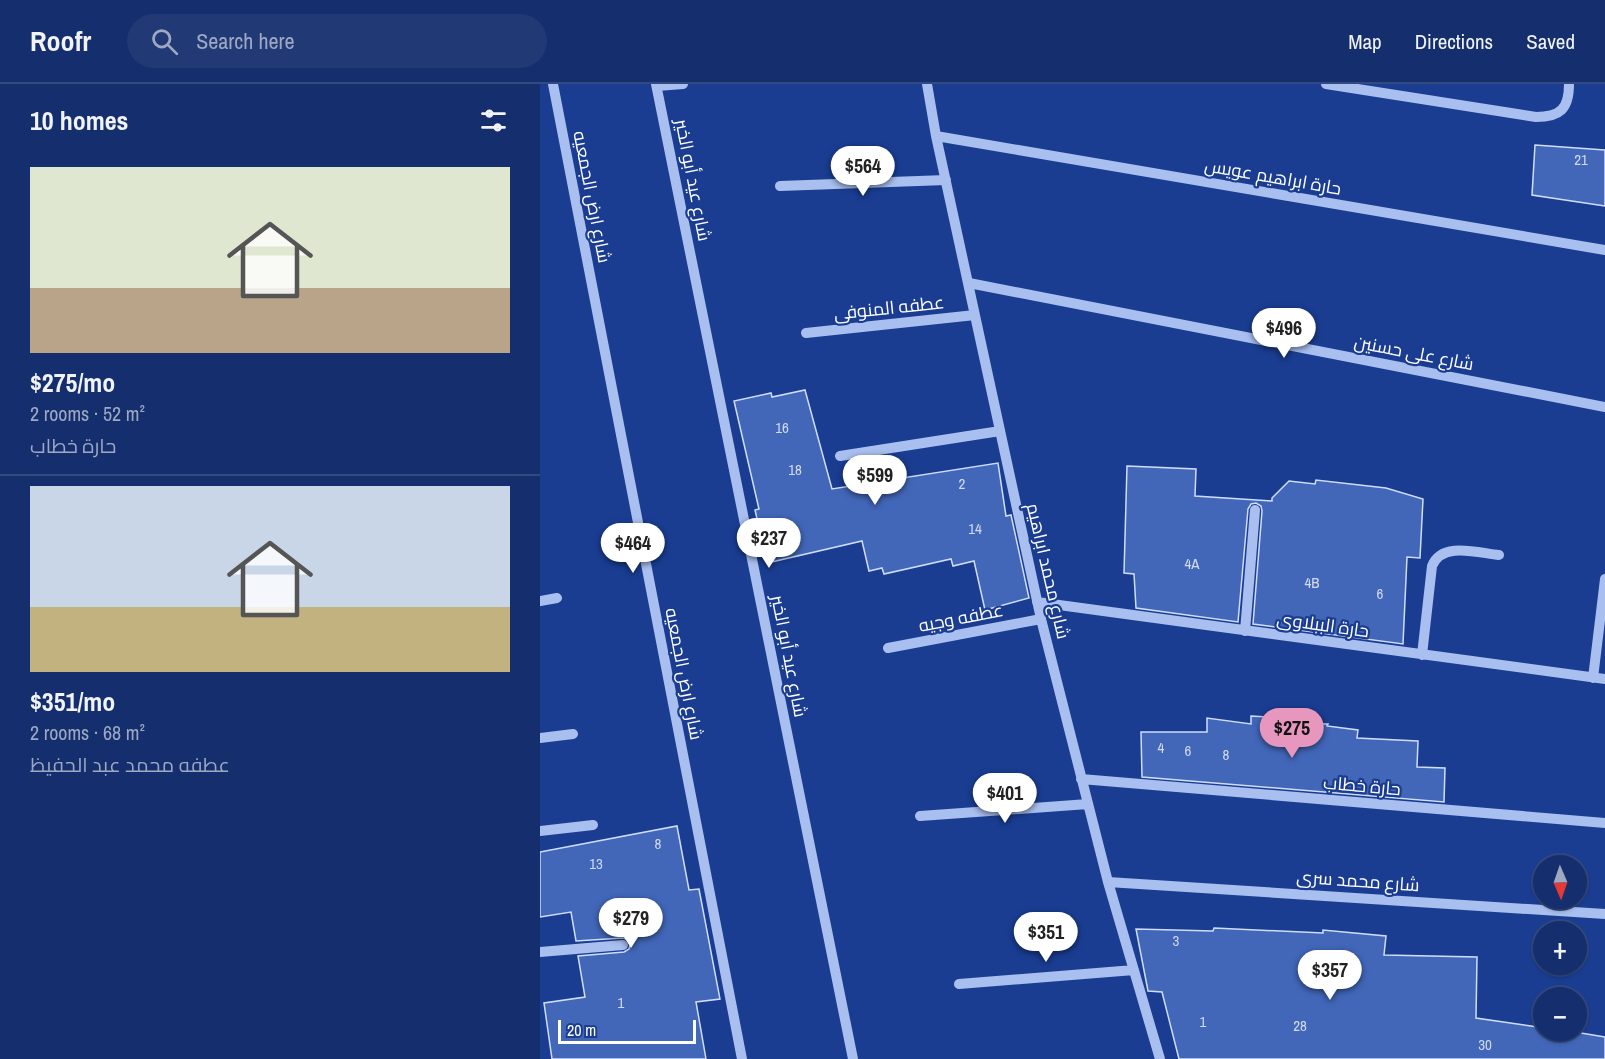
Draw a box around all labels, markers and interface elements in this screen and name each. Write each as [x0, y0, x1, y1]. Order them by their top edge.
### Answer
search box [127, 14, 547, 68]
text: Roofr [30, 22, 91, 60]
icon: search [148, 25, 181, 58]
text: Search here [196, 26, 295, 56]
text: Map [1348, 27, 1382, 56]
text: Directions [1415, 27, 1493, 56]
text: Saved [1526, 27, 1575, 56]
text: 10 homes [30, 103, 128, 138]
icon: filters [477, 104, 510, 137]
street label: شارع عيد أبو الخير [669, 116, 718, 243]
street label: شارع ارض الجمعيه [567, 129, 618, 265]
pin: $564 [827, 146, 899, 197]
house number: 21 [1574, 149, 1588, 170]
text: $564 [845, 152, 881, 179]
street label: حارة ابراهيم عويس [1203, 152, 1343, 201]
icon: home [216, 206, 324, 314]
street label: عطفه المنوفى [832, 289, 945, 326]
pin: $496 [1248, 308, 1320, 359]
text: $496 [1266, 314, 1302, 341]
street label: شارع على حسنين [1352, 329, 1476, 376]
text: $275/mo [30, 365, 115, 400]
text: 2 rooms · 52 m² [30, 400, 145, 427]
house number: 16 [775, 417, 789, 438]
text: حارة خطاب [30, 432, 116, 459]
pin: $599 [839, 455, 911, 506]
house number: 18 [788, 459, 802, 480]
text: $599 [857, 461, 893, 488]
house number: 2 [959, 473, 966, 494]
street label: شارع محمد ابراهيم [1021, 501, 1076, 641]
pin: $237 [733, 518, 805, 569]
house number: 14 [968, 518, 982, 539]
pin: $464 [597, 523, 669, 574]
text: $237 [751, 524, 787, 551]
icon: home [216, 525, 324, 633]
text: $464 [615, 529, 651, 556]
house number: 4A [1184, 553, 1200, 574]
house number: 4B [1304, 572, 1320, 593]
house number: 6 [1377, 583, 1384, 604]
street label: شارع عيد أبو الخير [765, 592, 814, 719]
street label: عطفه وجيه [916, 597, 1005, 638]
street label: شارع ارض الجمعيه [659, 606, 710, 742]
street label: حارة الببلاوى [1275, 606, 1371, 643]
text: $351/mo [30, 684, 115, 719]
pin: $275 [1256, 708, 1328, 759]
text: $275 [1274, 714, 1310, 741]
text: 2 rooms · 68 m² [30, 719, 145, 746]
house number: 4 [1158, 737, 1165, 758]
house number: 6 [1185, 740, 1192, 761]
house number: 8 [1223, 744, 1230, 765]
text: عطفه محمد عبد الحفيظ [30, 751, 230, 778]
street label: حارة خطاب [1322, 770, 1402, 801]
pin: $401 [969, 773, 1041, 824]
text: $401 [987, 779, 1023, 806]
house number: 8 [655, 833, 662, 854]
house number: 13 [589, 853, 603, 874]
north arrow [1533, 855, 1587, 909]
map controls [1533, 855, 1587, 1041]
street label: شارع محمد سرى [1296, 864, 1420, 897]
pin: $279 [595, 898, 667, 949]
text: $279 [613, 904, 649, 931]
pin: $351 [1010, 912, 1082, 963]
text: $351 [1028, 918, 1064, 945]
button: + [1533, 921, 1587, 975]
house number: 3 [1173, 930, 1180, 951]
pin: $357 [1294, 950, 1366, 1001]
text: $357 [1312, 956, 1348, 983]
button: − [1533, 987, 1587, 1041]
house number: 1 [618, 992, 625, 1013]
house number: 1 [1200, 1011, 1207, 1032]
house number: 28 [1293, 1015, 1307, 1036]
scale bar [558, 1017, 696, 1044]
text: 20 m [567, 1019, 596, 1041]
house number: 30 [1478, 1034, 1492, 1055]

